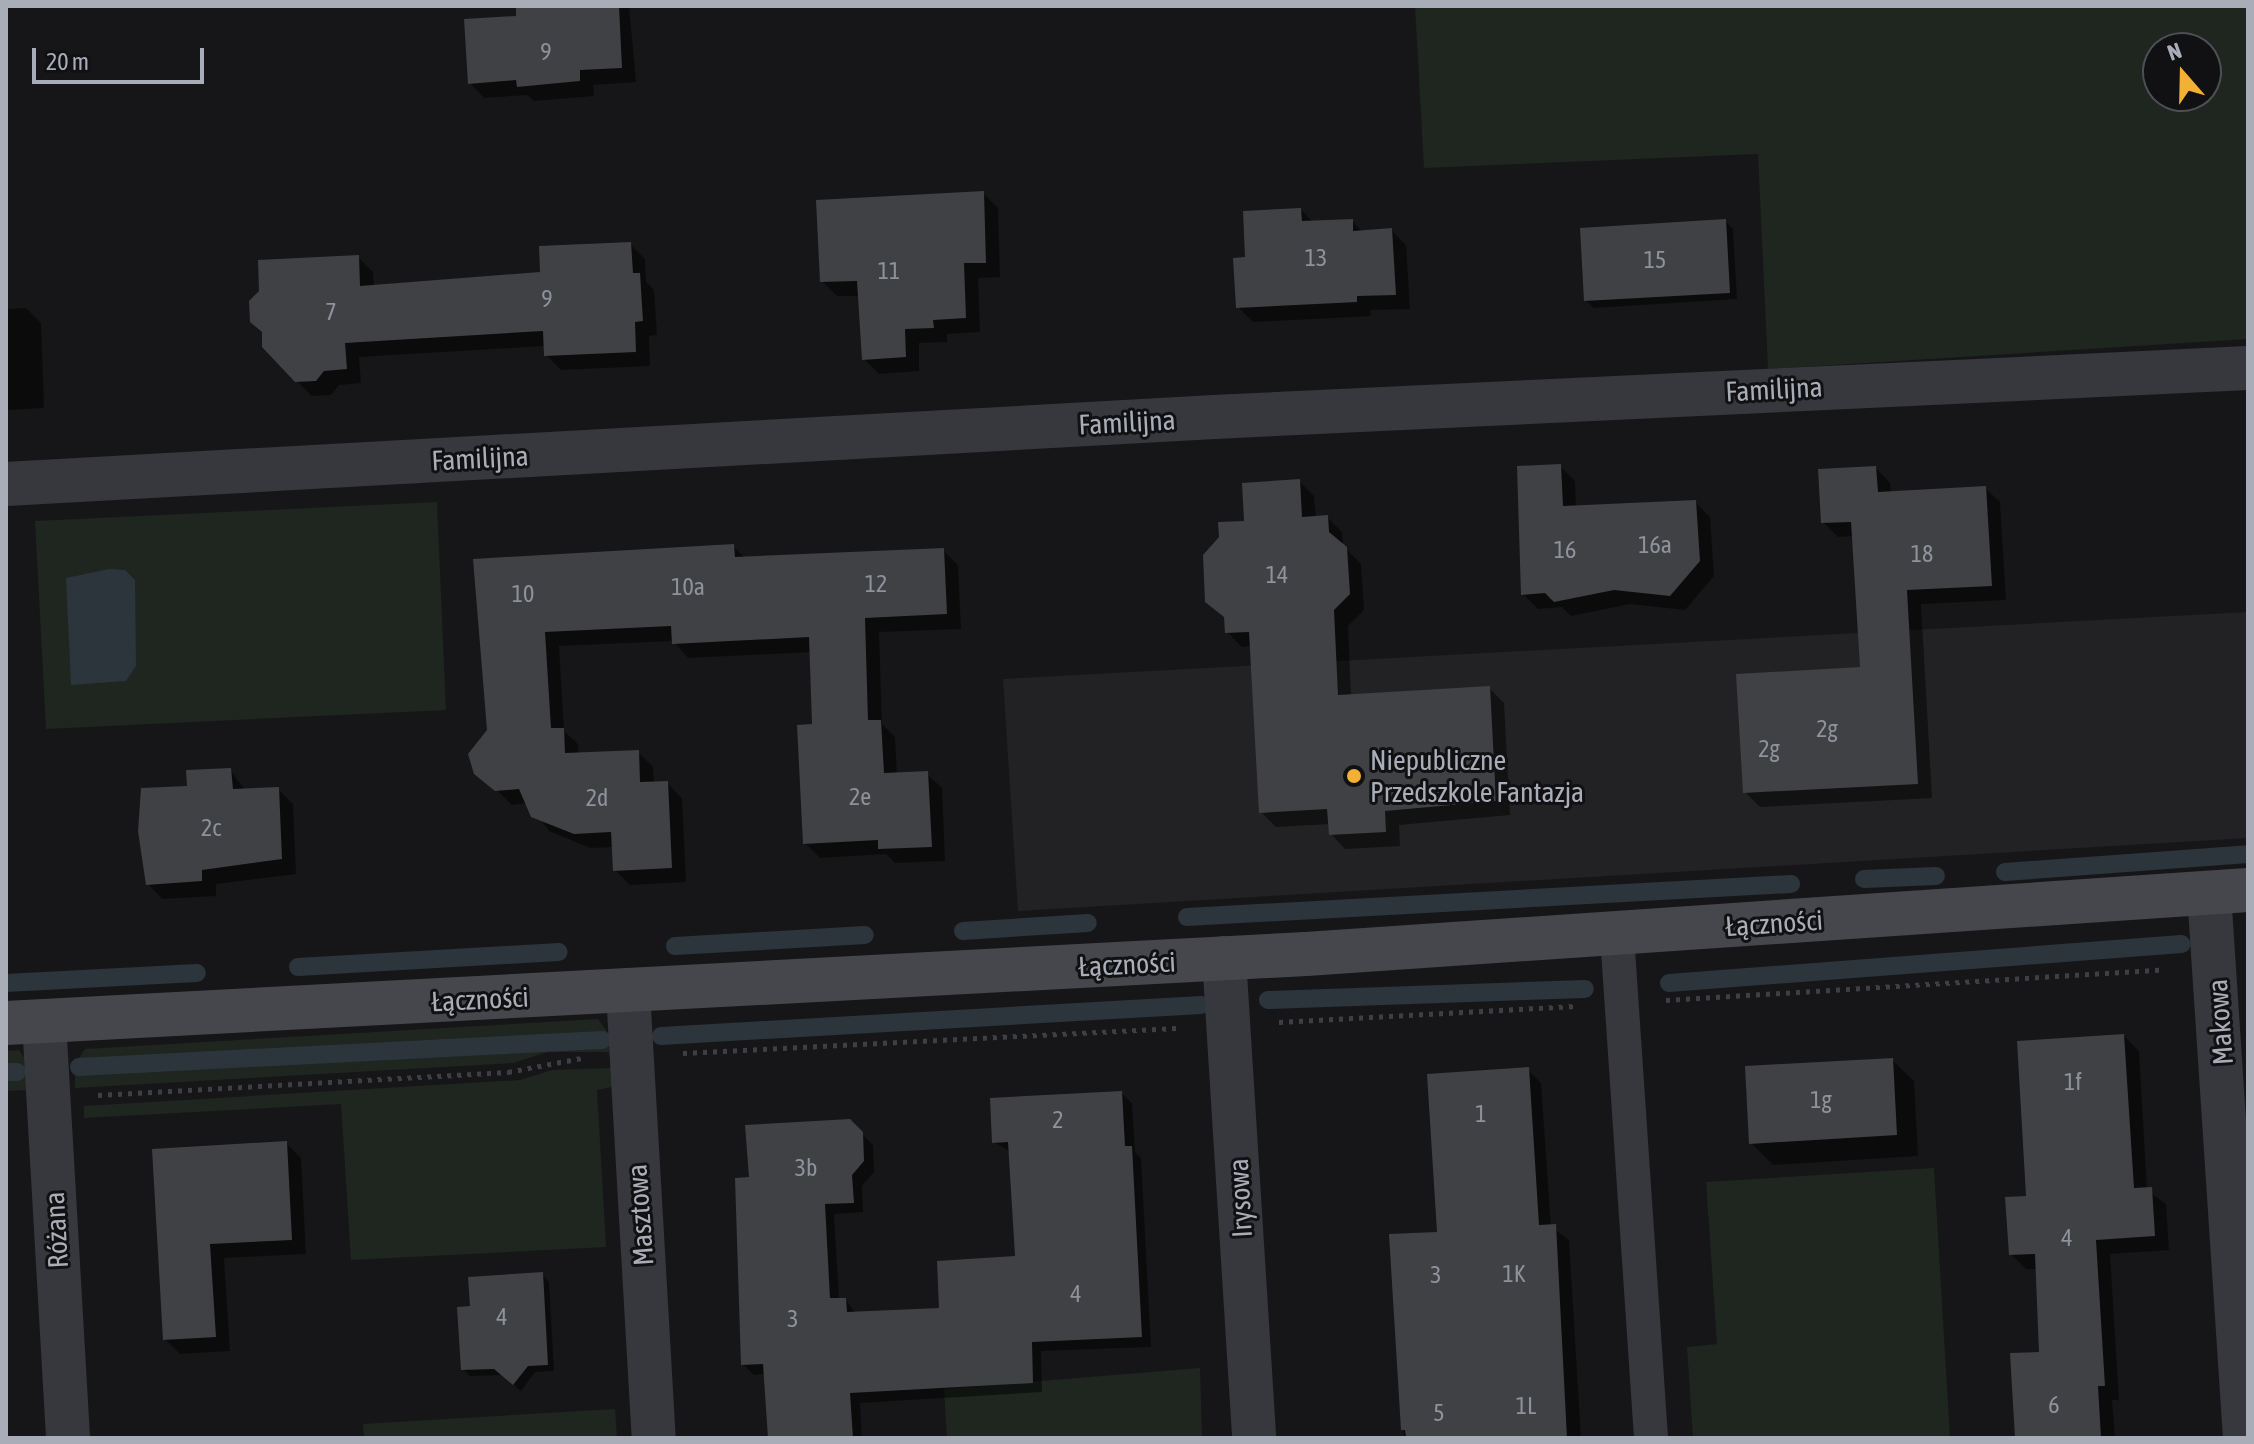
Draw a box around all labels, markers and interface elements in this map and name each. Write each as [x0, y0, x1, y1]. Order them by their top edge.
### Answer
scale bar [36, 32, 208, 82]
north arrow [2142, 32, 2222, 112]
text: N [2164, 37, 2185, 66]
house number: 9 [540, 38, 552, 66]
text: 20 m [46, 48, 89, 75]
house number: 13 [1305, 244, 1327, 272]
house number: 15 [1644, 246, 1666, 274]
house number: 11 [878, 257, 900, 285]
house number: 9 [541, 285, 553, 313]
house number: 7 [325, 298, 337, 326]
street label: Familijna [1725, 370, 1823, 408]
street label: Familijna [1078, 403, 1176, 441]
street label: Familijna [431, 439, 529, 477]
house number: 16a [1638, 531, 1672, 559]
house number: 16 [1554, 536, 1576, 564]
house number: 18 [1911, 540, 1933, 568]
house number: 14 [1266, 561, 1288, 589]
house number: 12 [865, 570, 887, 598]
house number: 10a [671, 573, 705, 601]
house number: 10 [512, 580, 534, 608]
house number: 2g [1816, 715, 1838, 743]
house number: 2g [1758, 735, 1780, 763]
place label: Niepubliczne Przedszkole Fantazja [1370, 743, 1584, 809]
marker: Niepubliczne Przedszkole Fantazja [1345, 767, 1363, 785]
house number: 2e [849, 783, 871, 811]
house number: 2d [586, 784, 608, 812]
house number: 2c [201, 814, 221, 842]
street label: Łączności [1724, 903, 1824, 943]
street label: Łączności [1077, 945, 1177, 983]
street label: Makowa [2200, 978, 2240, 1066]
street label: Łączności [430, 980, 530, 1018]
house number: 1f [2064, 1068, 2082, 1096]
house number: 1g [1810, 1086, 1832, 1114]
house number: 1 [1475, 1100, 1487, 1128]
house number: 2 [1052, 1106, 1064, 1134]
house number: 3b [795, 1154, 817, 1182]
street label: Irysowa [1221, 1158, 1259, 1238]
street label: Masztowa [620, 1163, 660, 1267]
street label: Różana [37, 1191, 75, 1269]
house number: 4 [2061, 1224, 2073, 1252]
house number: 1K [1502, 1260, 1526, 1288]
house number: 3 [1430, 1261, 1442, 1289]
house number: 4 [1070, 1280, 1082, 1308]
house number: 4 [496, 1303, 508, 1331]
house number: 3 [787, 1305, 799, 1333]
house number: 6 [2048, 1391, 2060, 1419]
house number: 1L [1516, 1392, 1536, 1420]
house number: 5 [1433, 1399, 1445, 1427]

